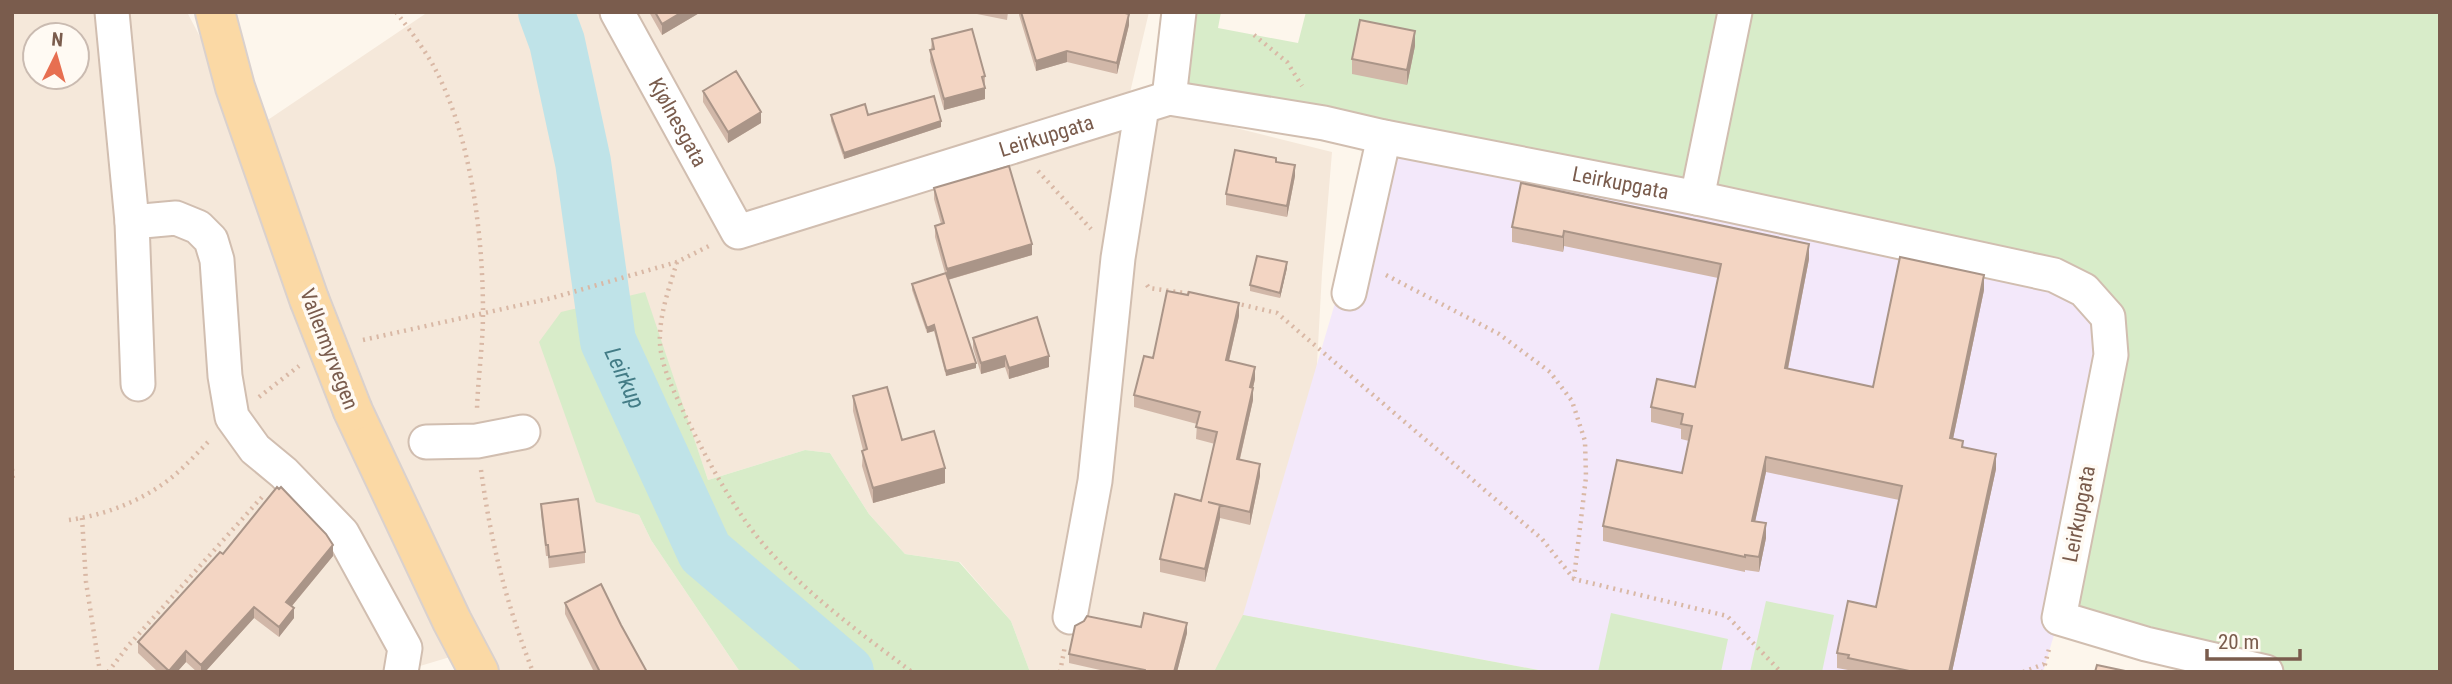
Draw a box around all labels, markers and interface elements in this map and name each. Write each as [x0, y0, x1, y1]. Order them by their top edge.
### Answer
north arrow [21, 21, 91, 91]
text: N [51, 28, 64, 52]
street label: Kjølnesgata [644, 74, 712, 171]
street label: Leirkupgata [996, 110, 1097, 162]
street label: Leirkupgata [1570, 162, 1671, 204]
street label: Vallermyrvegen [295, 285, 363, 413]
water label: Leirkup [599, 343, 651, 413]
street label: Leirkupgata [2058, 464, 2100, 564]
scale bar [2207, 618, 2300, 662]
text: 20 m [2218, 630, 2259, 654]

